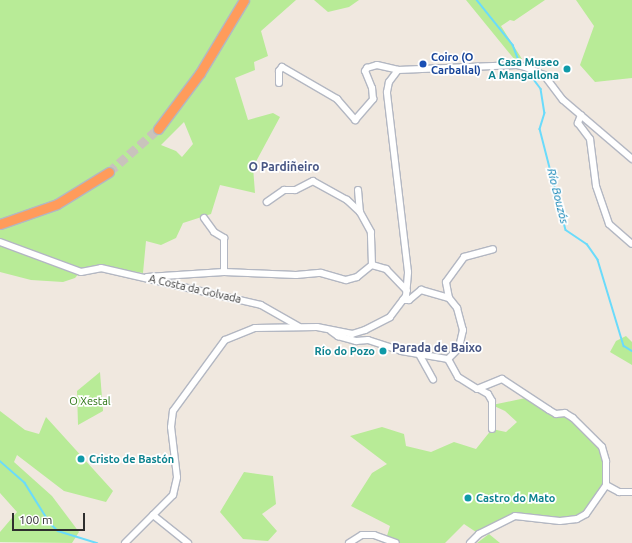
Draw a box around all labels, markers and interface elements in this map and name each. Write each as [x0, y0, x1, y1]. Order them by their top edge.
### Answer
place label: Coiro (O Carballal) [431, 51, 481, 77]
place label: Casa Museo A Mangallona [488, 56, 559, 82]
marker: Coiro (O Carballal) [418, 59, 428, 69]
marker: Casa Museo A Mangallona [562, 64, 572, 74]
district label: O Pardiñeiro [249, 160, 319, 174]
water label: Río Bouzós [544, 167, 572, 225]
street label: A Costa da Golvada [148, 272, 242, 306]
district label: Parada de Baixo [392, 341, 482, 355]
place label: Río do Pozo [314, 344, 375, 358]
marker: Río do Pozo [378, 346, 388, 356]
park label: O Xestal [69, 394, 111, 408]
place label: Cristo de Bastón [89, 452, 174, 466]
marker: Cristo de Bastón [76, 454, 86, 464]
place label: Castro do Mato [476, 491, 555, 505]
marker: Castro do Mato [463, 493, 473, 503]
scale bar [14, 505, 87, 531]
text: 100 m [19, 513, 52, 526]

